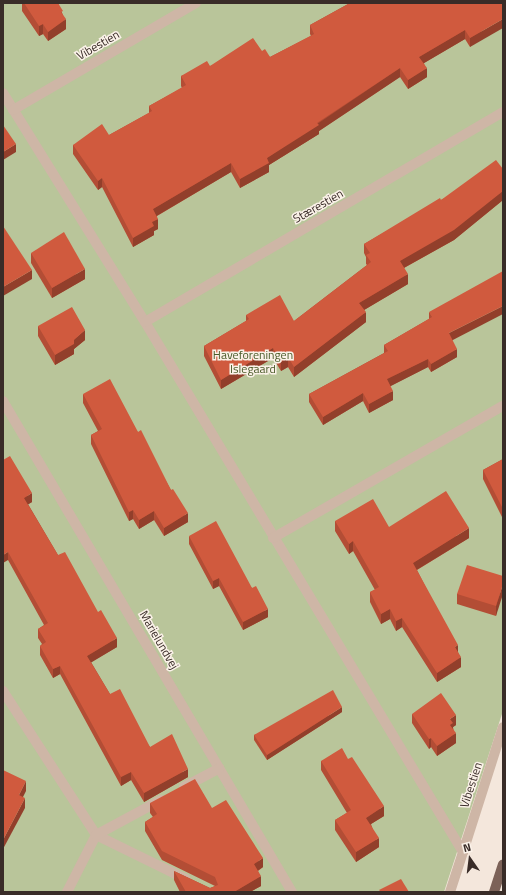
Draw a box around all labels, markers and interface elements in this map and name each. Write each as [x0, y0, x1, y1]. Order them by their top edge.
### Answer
street label: Vibestien [74, 27, 122, 63]
street label: Stærestien [290, 186, 346, 226]
park label: Haveforeningen Islegaard [213, 348, 293, 376]
street label: Marielundvej [136, 608, 182, 672]
street label: Vibestien [457, 760, 485, 810]
north arrow [450, 839, 490, 879]
text: N [461, 839, 473, 856]

